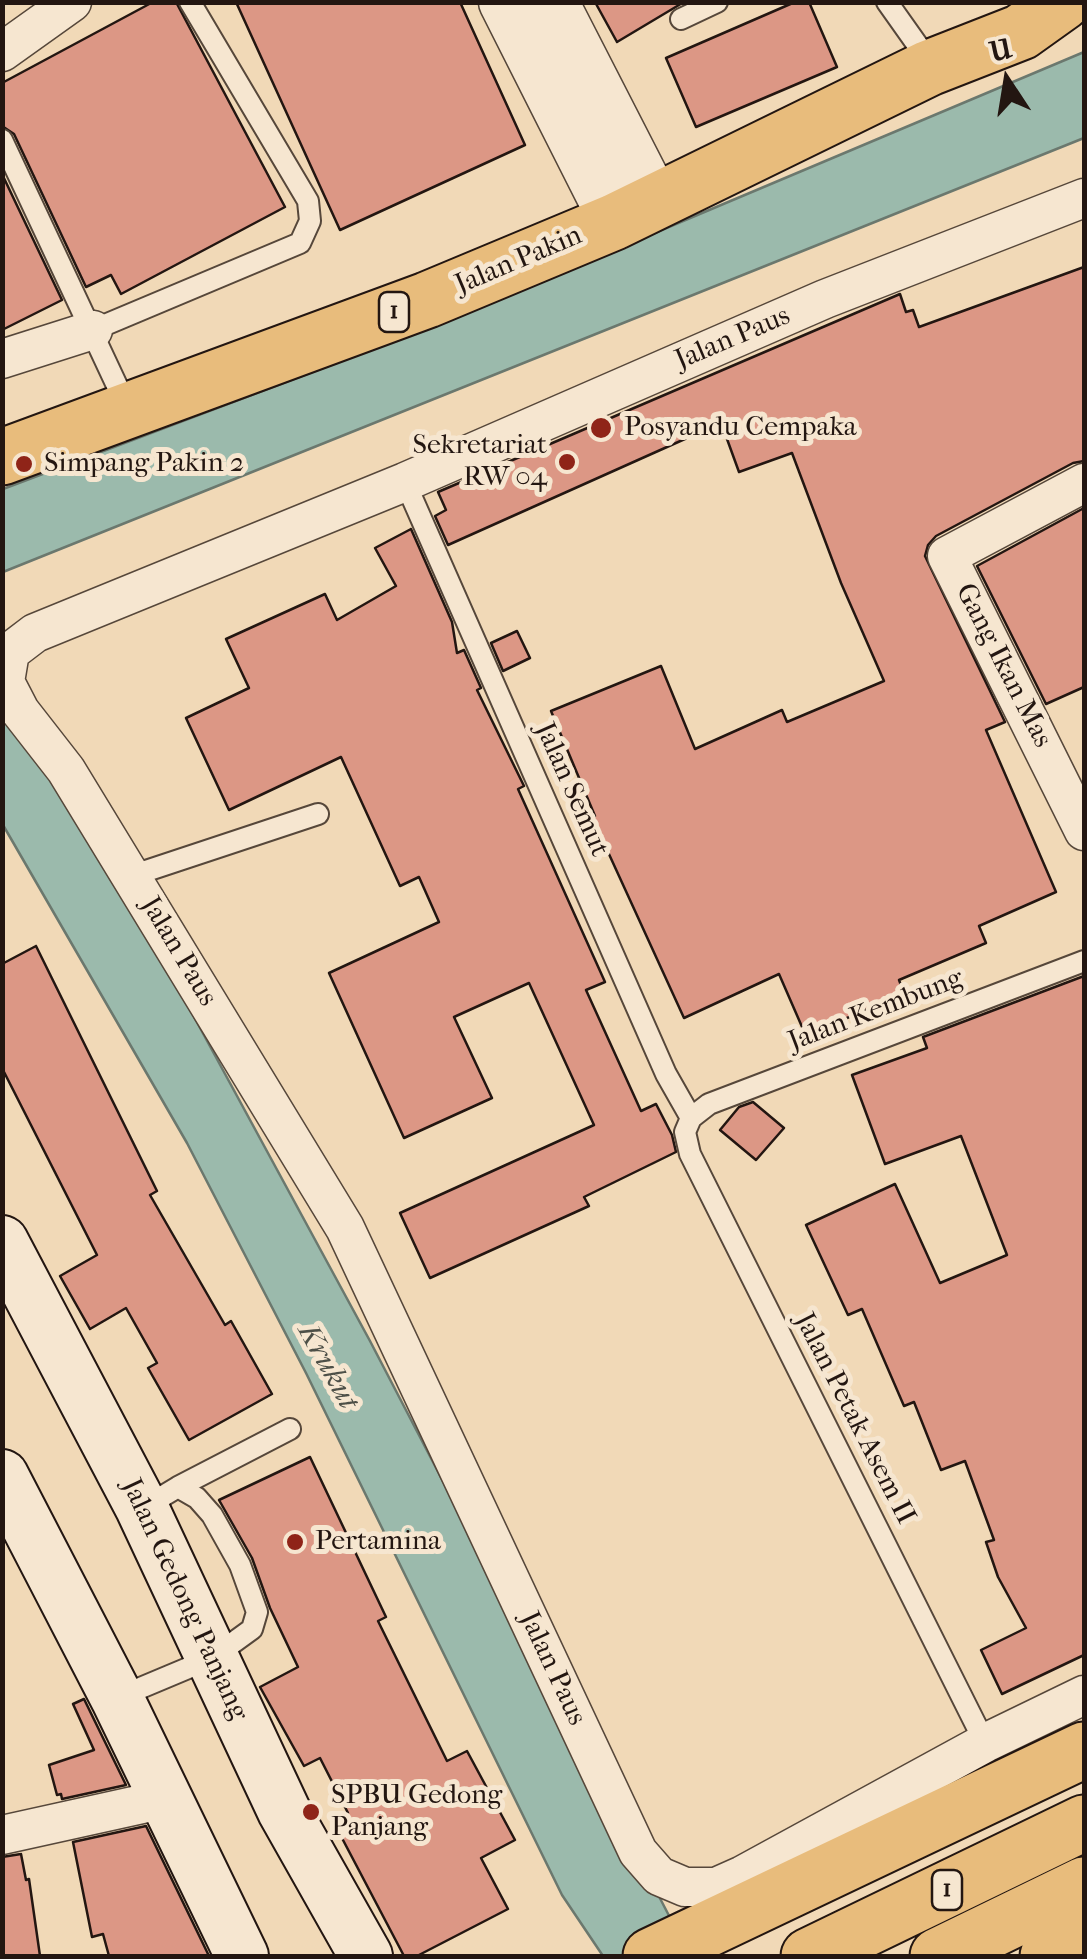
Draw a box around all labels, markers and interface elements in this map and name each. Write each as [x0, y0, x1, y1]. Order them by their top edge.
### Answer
north arrow [957, 30, 1057, 130]
text: U [987, 32, 1015, 69]
street label: Jalan Pakin [451, 219, 587, 303]
road number: 1 [379, 292, 409, 332]
street label: Jalan Paus [671, 300, 795, 378]
place label: Posyandu Cempaka [624, 411, 857, 445]
marker: Posyandu Cempaka [588, 415, 614, 441]
place label: Sekretariat RW 04 [413, 429, 547, 495]
place label: Simpang Pakin 2 [44, 447, 244, 481]
marker: Sekretariat RW 04 [556, 451, 578, 473]
marker: Simpang Pakin 2 [13, 453, 35, 475]
street label: Gang Ikan Mas [947, 578, 1059, 754]
street label: Jalan Semut [527, 718, 615, 862]
street label: Jalan Paus [132, 891, 224, 1013]
street label: Jalan Kembung [784, 962, 968, 1060]
street label: Jalan Petak Asem II [786, 1308, 922, 1530]
water label: Krukut [289, 1318, 365, 1416]
street label: Jalan Gedong Panjang [113, 1474, 255, 1726]
place label: Pertamina [315, 1525, 441, 1559]
marker: Pertamina [284, 1531, 306, 1553]
street label: Jalan Paus [511, 1607, 593, 1731]
place label: SPBU Gedong Panjang [331, 1779, 502, 1845]
marker: SPBU Gedong Panjang [300, 1801, 322, 1823]
road number: 1 [932, 1870, 962, 1910]

